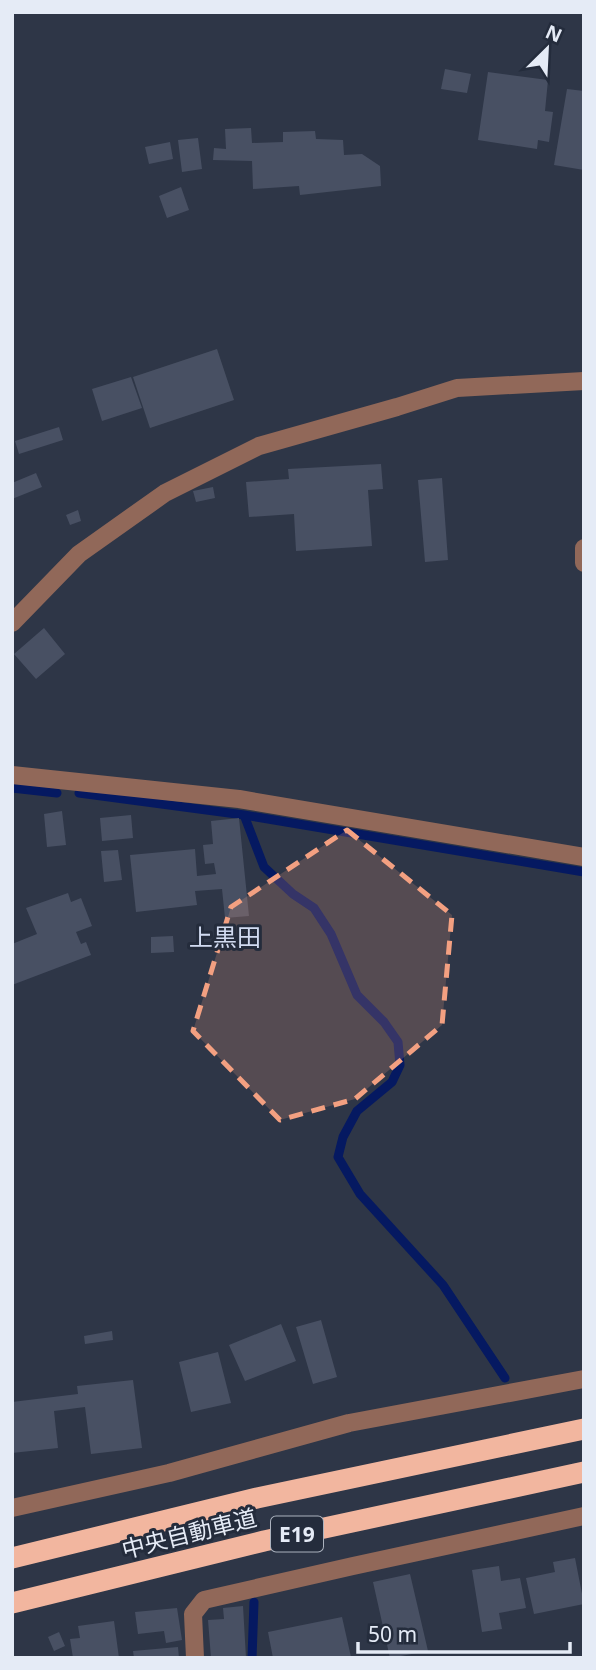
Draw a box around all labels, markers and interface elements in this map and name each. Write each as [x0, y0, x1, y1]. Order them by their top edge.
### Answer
north arrow [512, 14, 582, 84]
text: N [542, 18, 566, 48]
district label: 上黒田 [189, 920, 261, 953]
street label: 中央自動車道 [118, 1501, 260, 1565]
road number: E19 [271, 1516, 323, 1552]
scale bar [358, 1610, 570, 1654]
text: 50 m [368, 1620, 417, 1648]

